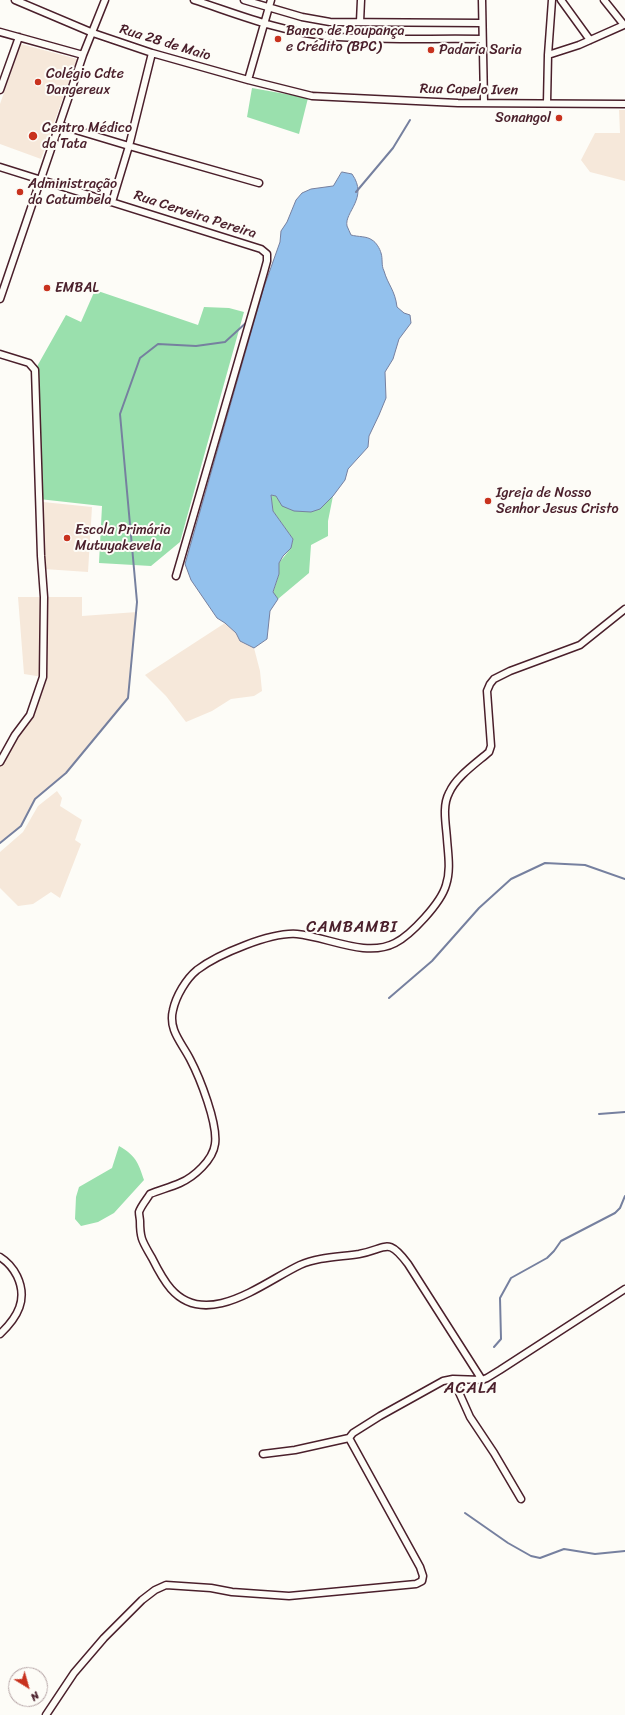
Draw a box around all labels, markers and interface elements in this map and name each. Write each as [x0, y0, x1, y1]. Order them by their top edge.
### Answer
street label: Rua 28 de Maio [117, 21, 213, 65]
place label: Banco de Poupança e Crédito (BPC) [286, 23, 404, 56]
marker: Banco de Poupança e Crédito (BPC) [273, 34, 283, 44]
place label: Padaria Saria [439, 42, 522, 58]
marker: Padaria Saria [426, 45, 436, 55]
place label: Colégio Cdte Dangereux [46, 66, 124, 98]
marker: Colégio Cdte Dangereux [33, 77, 43, 87]
street label: Rua Capelo Iven [420, 81, 518, 99]
place label: Sonangol [495, 110, 551, 126]
marker: Sonangol [554, 113, 564, 123]
place label: Centro Médico da Tata [42, 120, 132, 152]
marker: Centro Médico da Tata [27, 130, 39, 142]
place label: Administração da Catumbela [28, 176, 117, 208]
marker: Administração da Catumbela [15, 187, 25, 197]
street label: Rua Cerveira Pereira [132, 187, 258, 243]
place label: EMBAL [55, 280, 99, 296]
marker: EMBAL [42, 283, 52, 293]
place label: Igreja de Nosso Senhor Jesus Cristo [496, 485, 619, 518]
marker: Igreja de Nosso Senhor Jesus Cristo [483, 496, 493, 506]
place label: Escola Primária Mutuyakevela [75, 522, 170, 554]
marker: Escola Primária Mutuyakevela [62, 533, 72, 543]
district label: CAMBAMBI [306, 918, 398, 938]
district label: ACALA [444, 1379, 498, 1399]
north arrow [8, 1667, 48, 1707]
text: N [26, 1686, 44, 1706]

